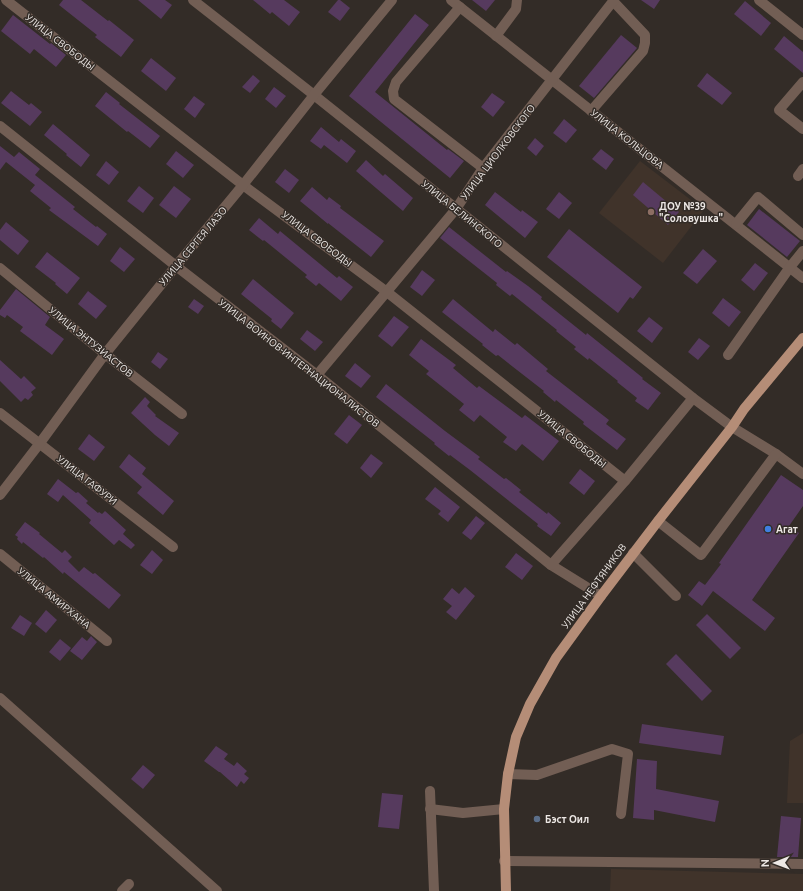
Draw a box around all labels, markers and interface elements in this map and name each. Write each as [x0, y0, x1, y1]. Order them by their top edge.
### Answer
street label: УЛИЦА СВОБОДЫ [23, 12, 97, 72]
street label: УЛИЦА ЦИОЛКОВСКОГО [459, 102, 538, 202]
street label: УЛИЦА КОЛЬЦОВА [588, 107, 666, 171]
street label: УЛИЦА БЕЛИНСКОГО [420, 178, 505, 250]
place label: ДОУ №39 "Соловушка" [659, 201, 723, 224]
street label: УЛИЦА СЕРГЕЯ ЛАЗО [157, 204, 229, 287]
marker: ДОУ №39 "Соловушка" [646, 207, 656, 217]
street label: УЛИЦА СВОБОДЫ [280, 209, 354, 269]
street label: УЛИЦА ВОИНОВ-ИНТЕРНАЦИОНАЛИСТОВ [217, 297, 381, 429]
street label: УЛИЦА ЭНТУЗИАСТОВ [47, 305, 135, 379]
street label: УЛИЦА СВОБОДЫ [536, 408, 608, 470]
street label: УЛИЦА ГАФУРИ [55, 453, 119, 507]
marker: Агат [763, 524, 773, 534]
place label: Агат [776, 524, 798, 535]
street label: УЛИЦА НЕФТЯНИКОВ [560, 541, 628, 631]
street label: УЛИЦА АМИРХАНА [16, 565, 93, 631]
marker: Бэст Оил [532, 814, 542, 824]
place label: Бэст Оил [545, 814, 589, 825]
north arrow [755, 843, 795, 883]
text: N [759, 859, 771, 867]

